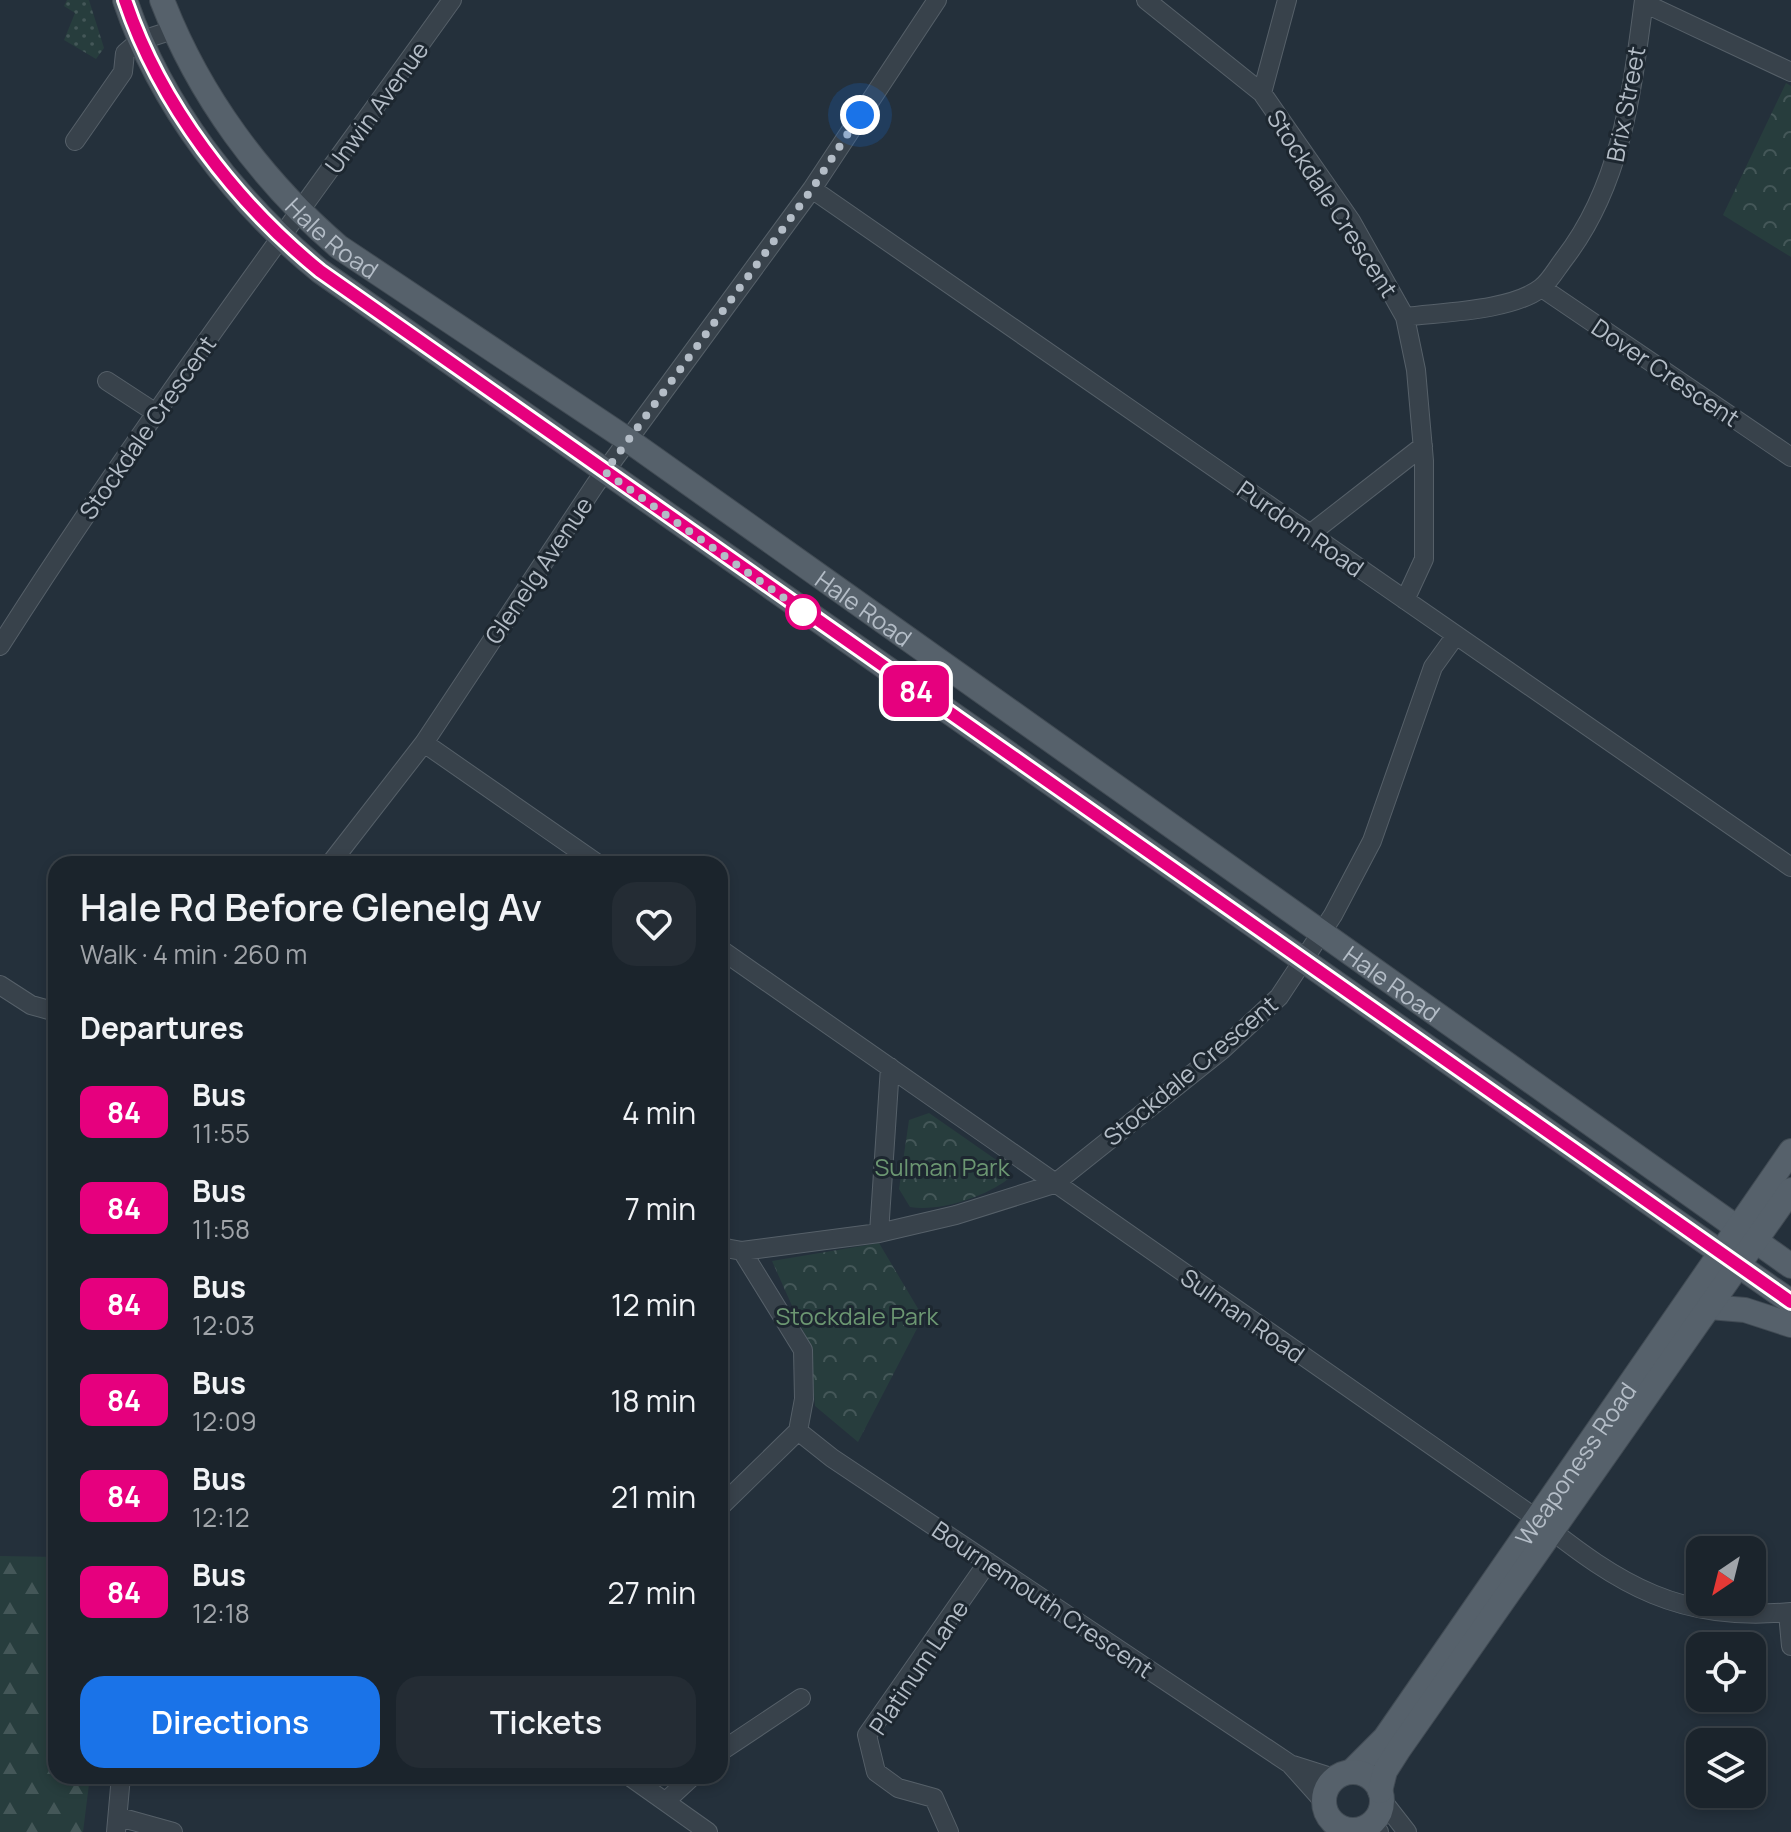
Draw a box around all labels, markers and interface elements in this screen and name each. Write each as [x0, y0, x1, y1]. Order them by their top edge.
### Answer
street label: Unwin Avenue [317, 34, 435, 180]
street label: Brix Street [1598, 43, 1652, 165]
your location [840, 95, 880, 135]
street label: Stockdale Crescent [1260, 103, 1406, 303]
street label: Hale Road [279, 190, 385, 286]
street label: Dover Crescent [1586, 310, 1746, 434]
street label: Stockdale Crescent [71, 328, 223, 526]
street label: Purdom Road [1231, 472, 1371, 584]
street label: Glenelg Avenue [476, 490, 600, 650]
street label: Hale Road [809, 562, 919, 653]
unlabelled marker [786, 595, 820, 629]
line badge: 84 [880, 665, 952, 717]
text: 84 [899, 672, 933, 710]
text: Hale Rd Before Glenelg Av [80, 880, 542, 932]
button: heart [612, 882, 696, 966]
text: Walk · 4 min · 260 m [80, 936, 307, 972]
street label: Hale Road [1338, 937, 1447, 1029]
street label: Stockdale Crescent [1096, 987, 1284, 1153]
text: Departures [80, 1007, 244, 1048]
text: Bus [192, 1074, 246, 1115]
text: 4 min [622, 1092, 696, 1133]
text: 84 [107, 1093, 141, 1131]
text: 11:55 [192, 1115, 250, 1151]
park label: Sulman Park [874, 1150, 1011, 1183]
text: Bus [192, 1170, 246, 1211]
text: 7 min [625, 1188, 696, 1229]
text: 84 [107, 1189, 141, 1227]
text: 11:58 [192, 1211, 250, 1247]
street label: Sulman Road [1174, 1260, 1312, 1370]
text: Bus [192, 1266, 246, 1307]
text: 12 min [611, 1284, 696, 1325]
text: 84 [107, 1285, 141, 1323]
park label: Stockdale Park [776, 1299, 940, 1332]
text: 12:03 [192, 1307, 255, 1343]
text: Bus [192, 1362, 246, 1403]
street label: Weaponess Road [1507, 1375, 1643, 1552]
text: 18 min [611, 1380, 696, 1421]
text: 84 [107, 1381, 141, 1419]
text: 12:09 [192, 1403, 257, 1439]
text: Bus [192, 1458, 246, 1499]
text: 21 min [611, 1476, 696, 1517]
text: 84 [107, 1477, 141, 1515]
text: 12:12 [192, 1499, 250, 1535]
street label: Bournemouth Crescent [926, 1513, 1160, 1685]
north arrow [1686, 1536, 1766, 1616]
map controls [1686, 1536, 1766, 1808]
text: Bus [192, 1554, 246, 1595]
text: 27 min [608, 1572, 696, 1613]
text: 84 [107, 1573, 141, 1611]
street label: Platinum Lane [861, 1593, 975, 1741]
text: 12:18 [192, 1595, 250, 1631]
button: locate [1686, 1632, 1766, 1712]
button: Directions [80, 1676, 380, 1768]
button: Tickets [396, 1676, 696, 1768]
button: layers [1686, 1728, 1766, 1808]

